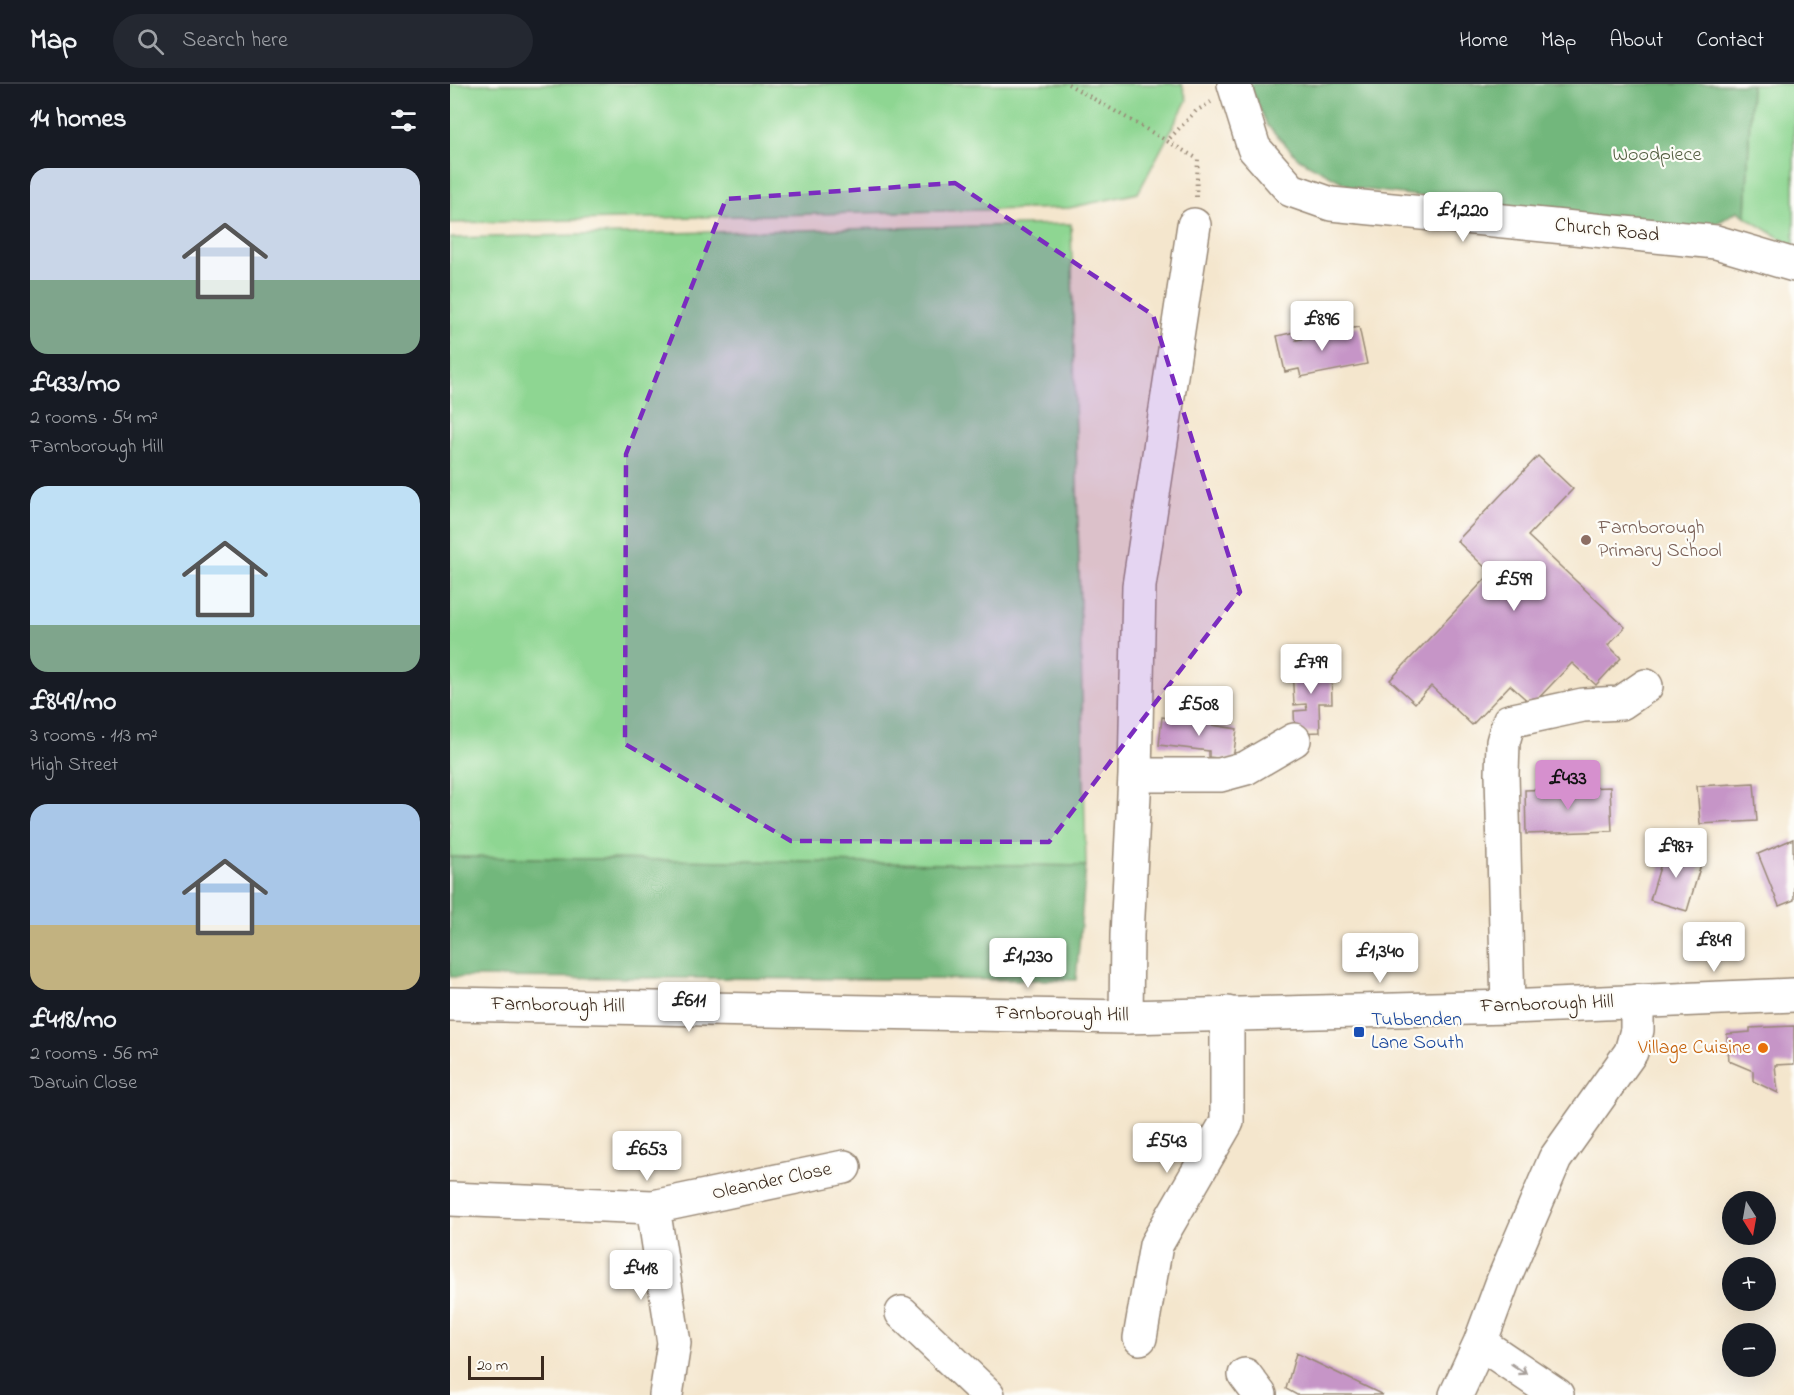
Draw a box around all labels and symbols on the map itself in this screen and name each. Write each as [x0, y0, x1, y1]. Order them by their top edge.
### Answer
park label: Woodpiece [1613, 141, 1701, 170]
pin: £1,220 [1414, 192, 1512, 243]
street label: Church Road [1553, 211, 1661, 251]
pin: £896 [1286, 301, 1358, 352]
place label: Farnborough Primary School [1597, 514, 1722, 566]
marker: Farnborough Primary School [1579, 533, 1593, 547]
pin: £599 [1478, 561, 1550, 612]
pin: £799 [1275, 644, 1347, 695]
pin: £508 [1163, 686, 1235, 737]
pin: £433 [1532, 760, 1604, 811]
pin: £987 [1640, 828, 1712, 879]
pin: £849 [1678, 922, 1750, 973]
pin: £1,340 [1331, 933, 1429, 984]
pin: £1,230 [979, 938, 1077, 989]
pin: £611 [653, 982, 725, 1033]
street label: Farnborough Hill [1479, 988, 1614, 1023]
street label: Farnborough Hill [490, 990, 625, 1023]
street label: Farnborough Hill [994, 999, 1129, 1032]
place label: Tubbenden Lane South [1371, 1006, 1464, 1058]
marker: Tubbenden Lane South [1352, 1025, 1366, 1039]
place label: Village Cuisine [1637, 1034, 1751, 1064]
marker: Village Cuisine [1756, 1041, 1770, 1055]
pin: £543 [1131, 1123, 1203, 1174]
pin: £653 [611, 1131, 683, 1182]
street label: Oleander Close [710, 1155, 834, 1209]
north arrow [1722, 1191, 1776, 1245]
pin: £418 [605, 1250, 677, 1301]
scale bar [468, 1353, 544, 1380]
one-way arrow [1510, 1363, 1527, 1375]

